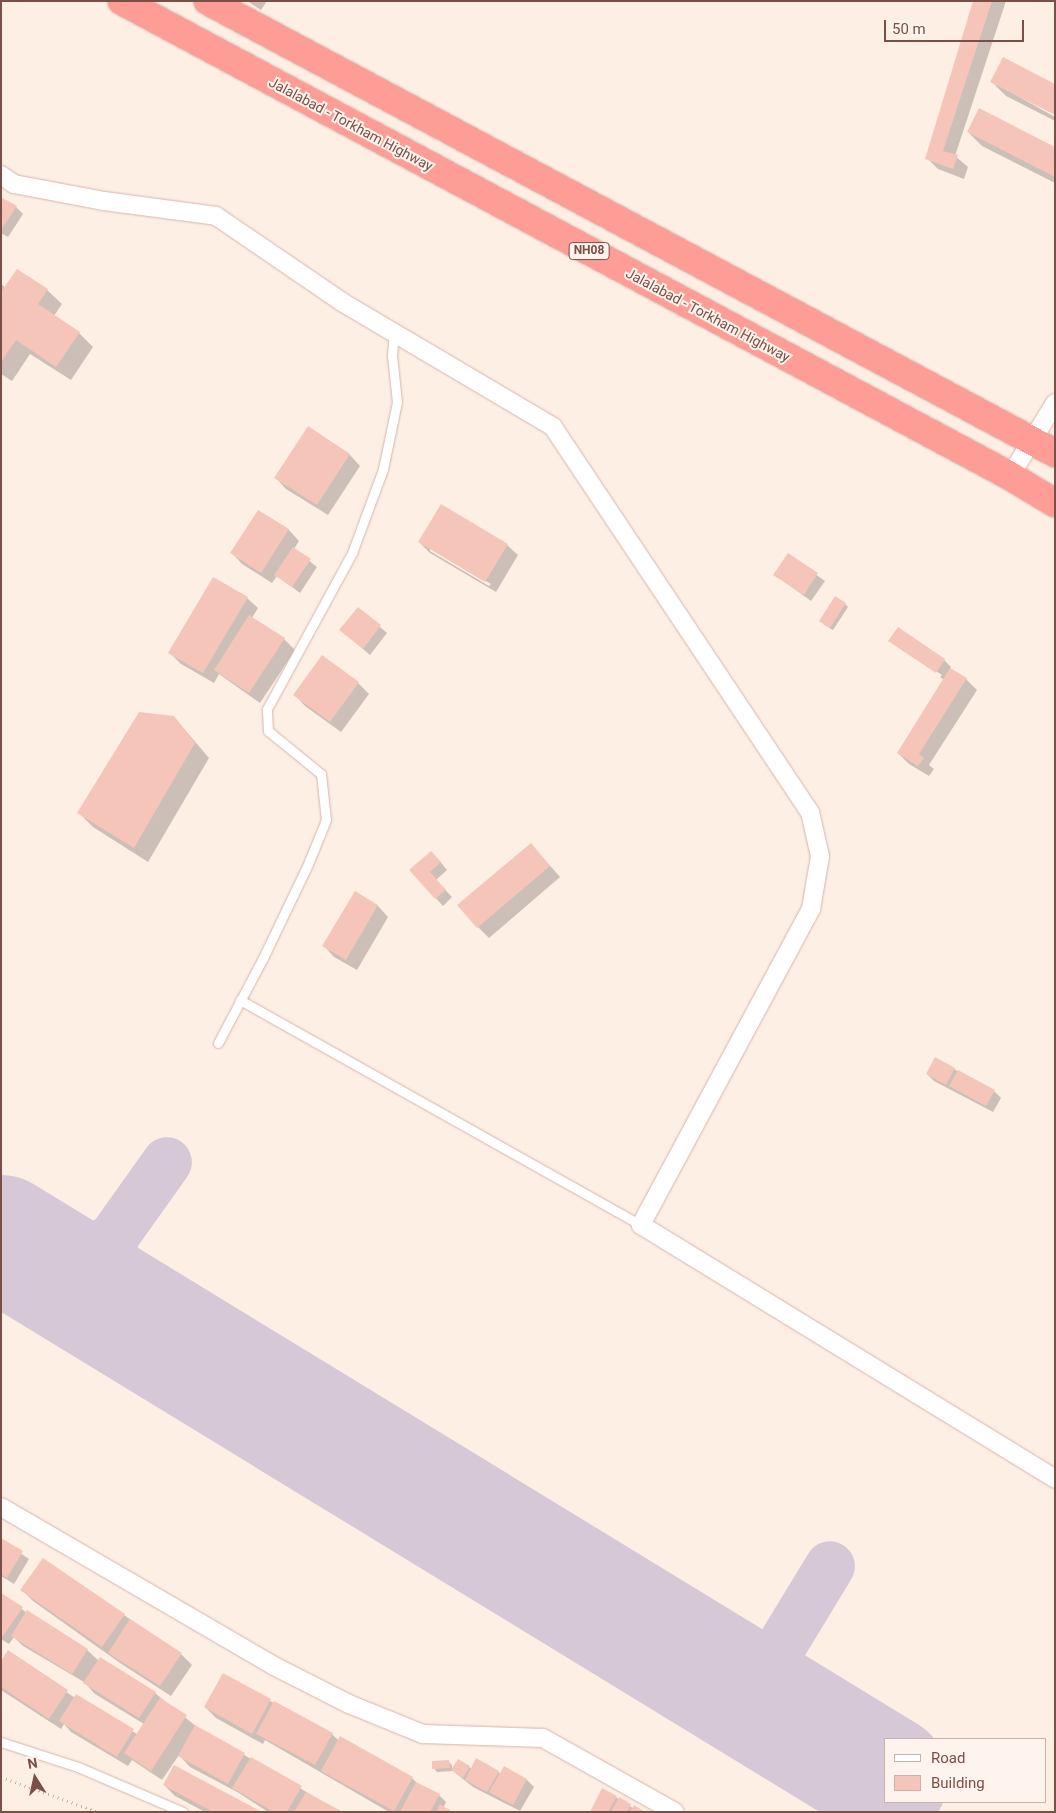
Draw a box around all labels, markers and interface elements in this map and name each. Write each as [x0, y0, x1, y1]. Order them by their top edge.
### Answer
scale bar [886, 10, 1026, 42]
text: 50 m [892, 20, 926, 38]
street label: Jalalabad - Torkham Highway [266, 73, 436, 175]
road number: NH08 [568, 242, 610, 260]
street label: Jalalabad - Torkham Highway [623, 264, 793, 366]
legend [884, 1738, 1046, 1803]
text: Road [931, 1749, 965, 1767]
north arrow [10, 1753, 60, 1803]
text: N [26, 1754, 39, 1772]
text: Building [931, 1774, 985, 1792]

